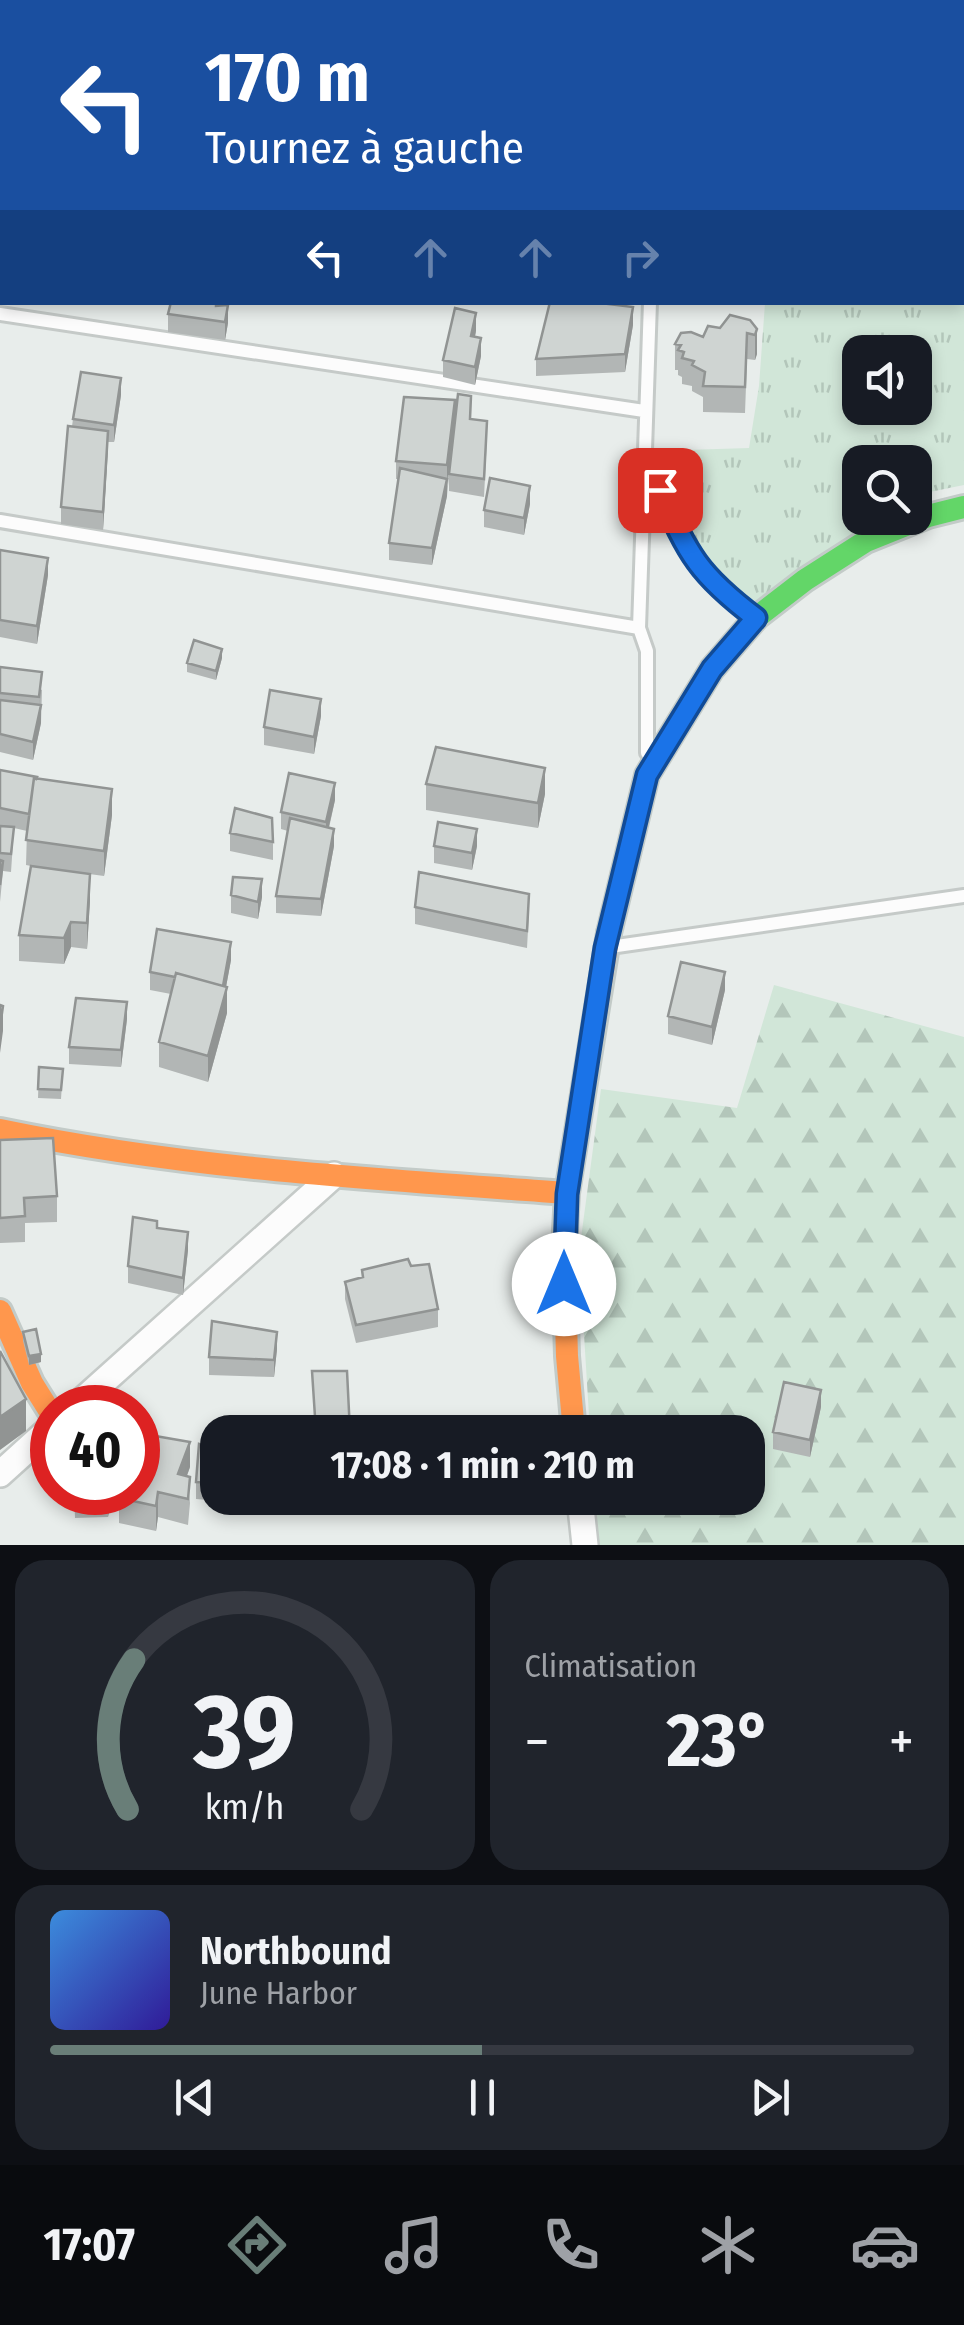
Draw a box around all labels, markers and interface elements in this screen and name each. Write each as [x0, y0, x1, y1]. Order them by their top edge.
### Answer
text: 170 m [205, 36, 370, 120]
icon: left [40, 40, 170, 170]
text: Tournez à gauche [205, 121, 524, 175]
icon: left [298, 230, 353, 285]
icon: ahead [403, 230, 458, 285]
icon: ahead [508, 230, 563, 285]
icon: right [613, 230, 668, 285]
map controls [842, 335, 932, 535]
button: sound [842, 335, 932, 425]
button: search [842, 445, 932, 535]
pin [618, 448, 703, 533]
icon: arrive [633, 463, 688, 518]
position arrow [512, 1232, 616, 1336]
speed limit sign: 40 [30, 1385, 160, 1515]
text: 17:08 · 1 min · 210 m [330, 1442, 635, 1488]
text: Climatisation [525, 1647, 697, 1685]
text: 39 [193, 1670, 296, 1795]
text: 23° [666, 1696, 772, 1786]
text: − [525, 1709, 549, 1775]
text: + [889, 1709, 914, 1775]
text: km/h [205, 1786, 285, 1828]
text: Northbound [200, 1928, 392, 1974]
text: June Harbor [200, 1974, 357, 2012]
icon: previous [167, 2070, 222, 2125]
icon: pause [455, 2070, 510, 2125]
icon: next [743, 2070, 798, 2125]
icon: directions [222, 2210, 292, 2280]
icon: music [379, 2210, 449, 2280]
icon: phone [536, 2210, 606, 2280]
icon: climate [693, 2210, 763, 2280]
icon: car [850, 2210, 920, 2280]
text: 17:07 [44, 2218, 135, 2272]

